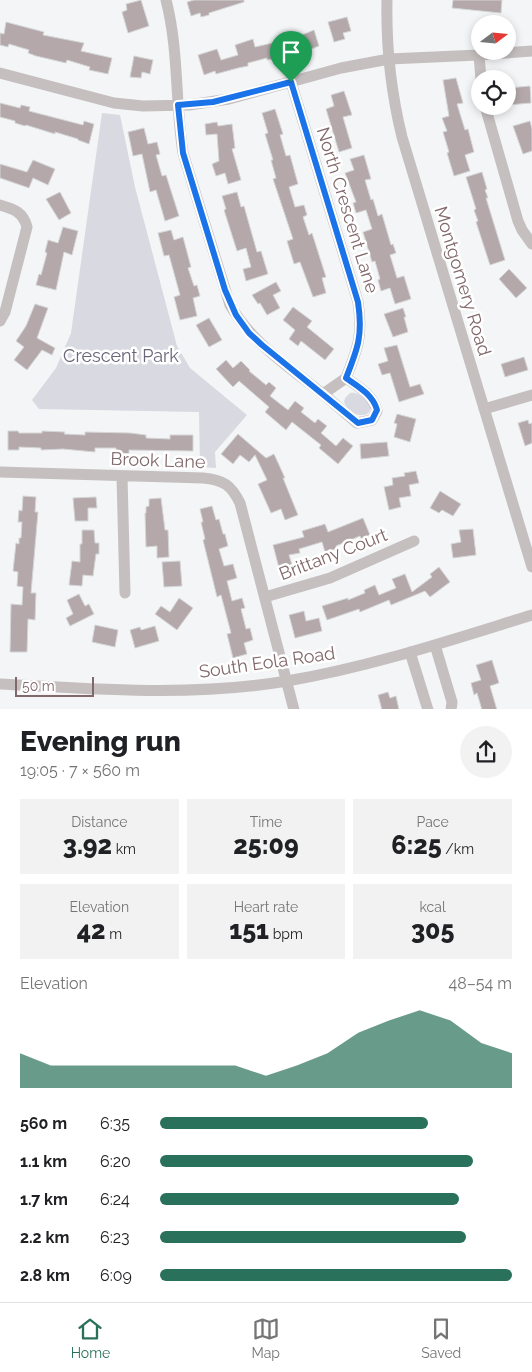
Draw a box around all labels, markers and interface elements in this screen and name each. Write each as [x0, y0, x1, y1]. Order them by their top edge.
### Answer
north arrow [471, 15, 516, 60]
map controls [471, 15, 516, 115]
pin [270, 31, 312, 82]
icon: arrive [277, 38, 305, 66]
button: locate [471, 70, 516, 115]
street label: North Crescent Lane [313, 125, 383, 296]
street label: Montgomery Road [430, 204, 496, 358]
park label: Crescent Park [63, 345, 179, 366]
street label: Brook Lane [110, 448, 206, 472]
street label: Brittany Court [276, 524, 390, 584]
street label: South Eola Road [198, 642, 336, 682]
scale bar [15, 674, 94, 698]
text: 50 m [22, 678, 55, 694]
text: Evening run [20, 725, 181, 758]
button: share [460, 726, 512, 778]
text: 19:05 · 7 × 560 m [20, 761, 140, 780]
text: Distance [71, 814, 127, 830]
text: Time [250, 814, 282, 830]
text: Pace [417, 814, 449, 830]
text: 3.92 [63, 830, 112, 860]
text: 25:09 [233, 830, 299, 860]
text: 6:25 [391, 830, 442, 860]
text: km [112, 841, 136, 857]
text: /km [442, 841, 474, 857]
text: Elevation [70, 899, 129, 915]
text: Heart rate [234, 899, 298, 915]
text: kcal [420, 899, 446, 915]
text: 42 [77, 915, 106, 945]
text: 151 [229, 915, 269, 945]
text: 305 [411, 915, 454, 945]
text: m [106, 926, 122, 942]
text: bpm [269, 926, 303, 942]
text: Elevation [20, 974, 88, 993]
text: 48–54 m [448, 974, 512, 993]
text: 560 m [20, 1114, 67, 1133]
text: 6:35 [100, 1114, 130, 1133]
text: 1.1 km [20, 1152, 67, 1171]
text: 6:20 [100, 1152, 131, 1171]
text: 1.7 km [20, 1190, 68, 1209]
text: 6:24 [100, 1190, 130, 1209]
text: 2.2 km [20, 1228, 69, 1247]
text: 6:23 [100, 1228, 130, 1247]
text: 2.8 km [20, 1266, 70, 1285]
text: 6:09 [100, 1266, 132, 1285]
tab: Home [71, 1315, 110, 1361]
tab: Map [252, 1315, 280, 1361]
tab: Saved [421, 1315, 461, 1361]

